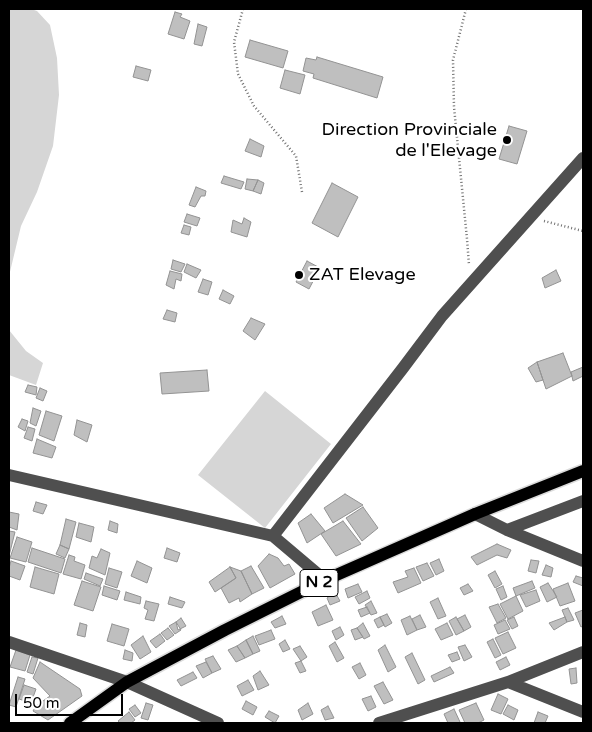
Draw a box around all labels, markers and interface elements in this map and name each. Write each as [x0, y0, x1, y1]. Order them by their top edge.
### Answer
place label: Direction Provinciale de l'Elevage [322, 119, 497, 162]
marker: Direction Provinciale de l'Elevage [501, 134, 513, 146]
place label: ZAT Elevage [309, 264, 416, 286]
marker: ZAT Elevage [293, 269, 305, 281]
road number: N 2 [300, 570, 338, 596]
scale bar [18, 684, 125, 716]
text: 50 m [23, 694, 60, 712]

